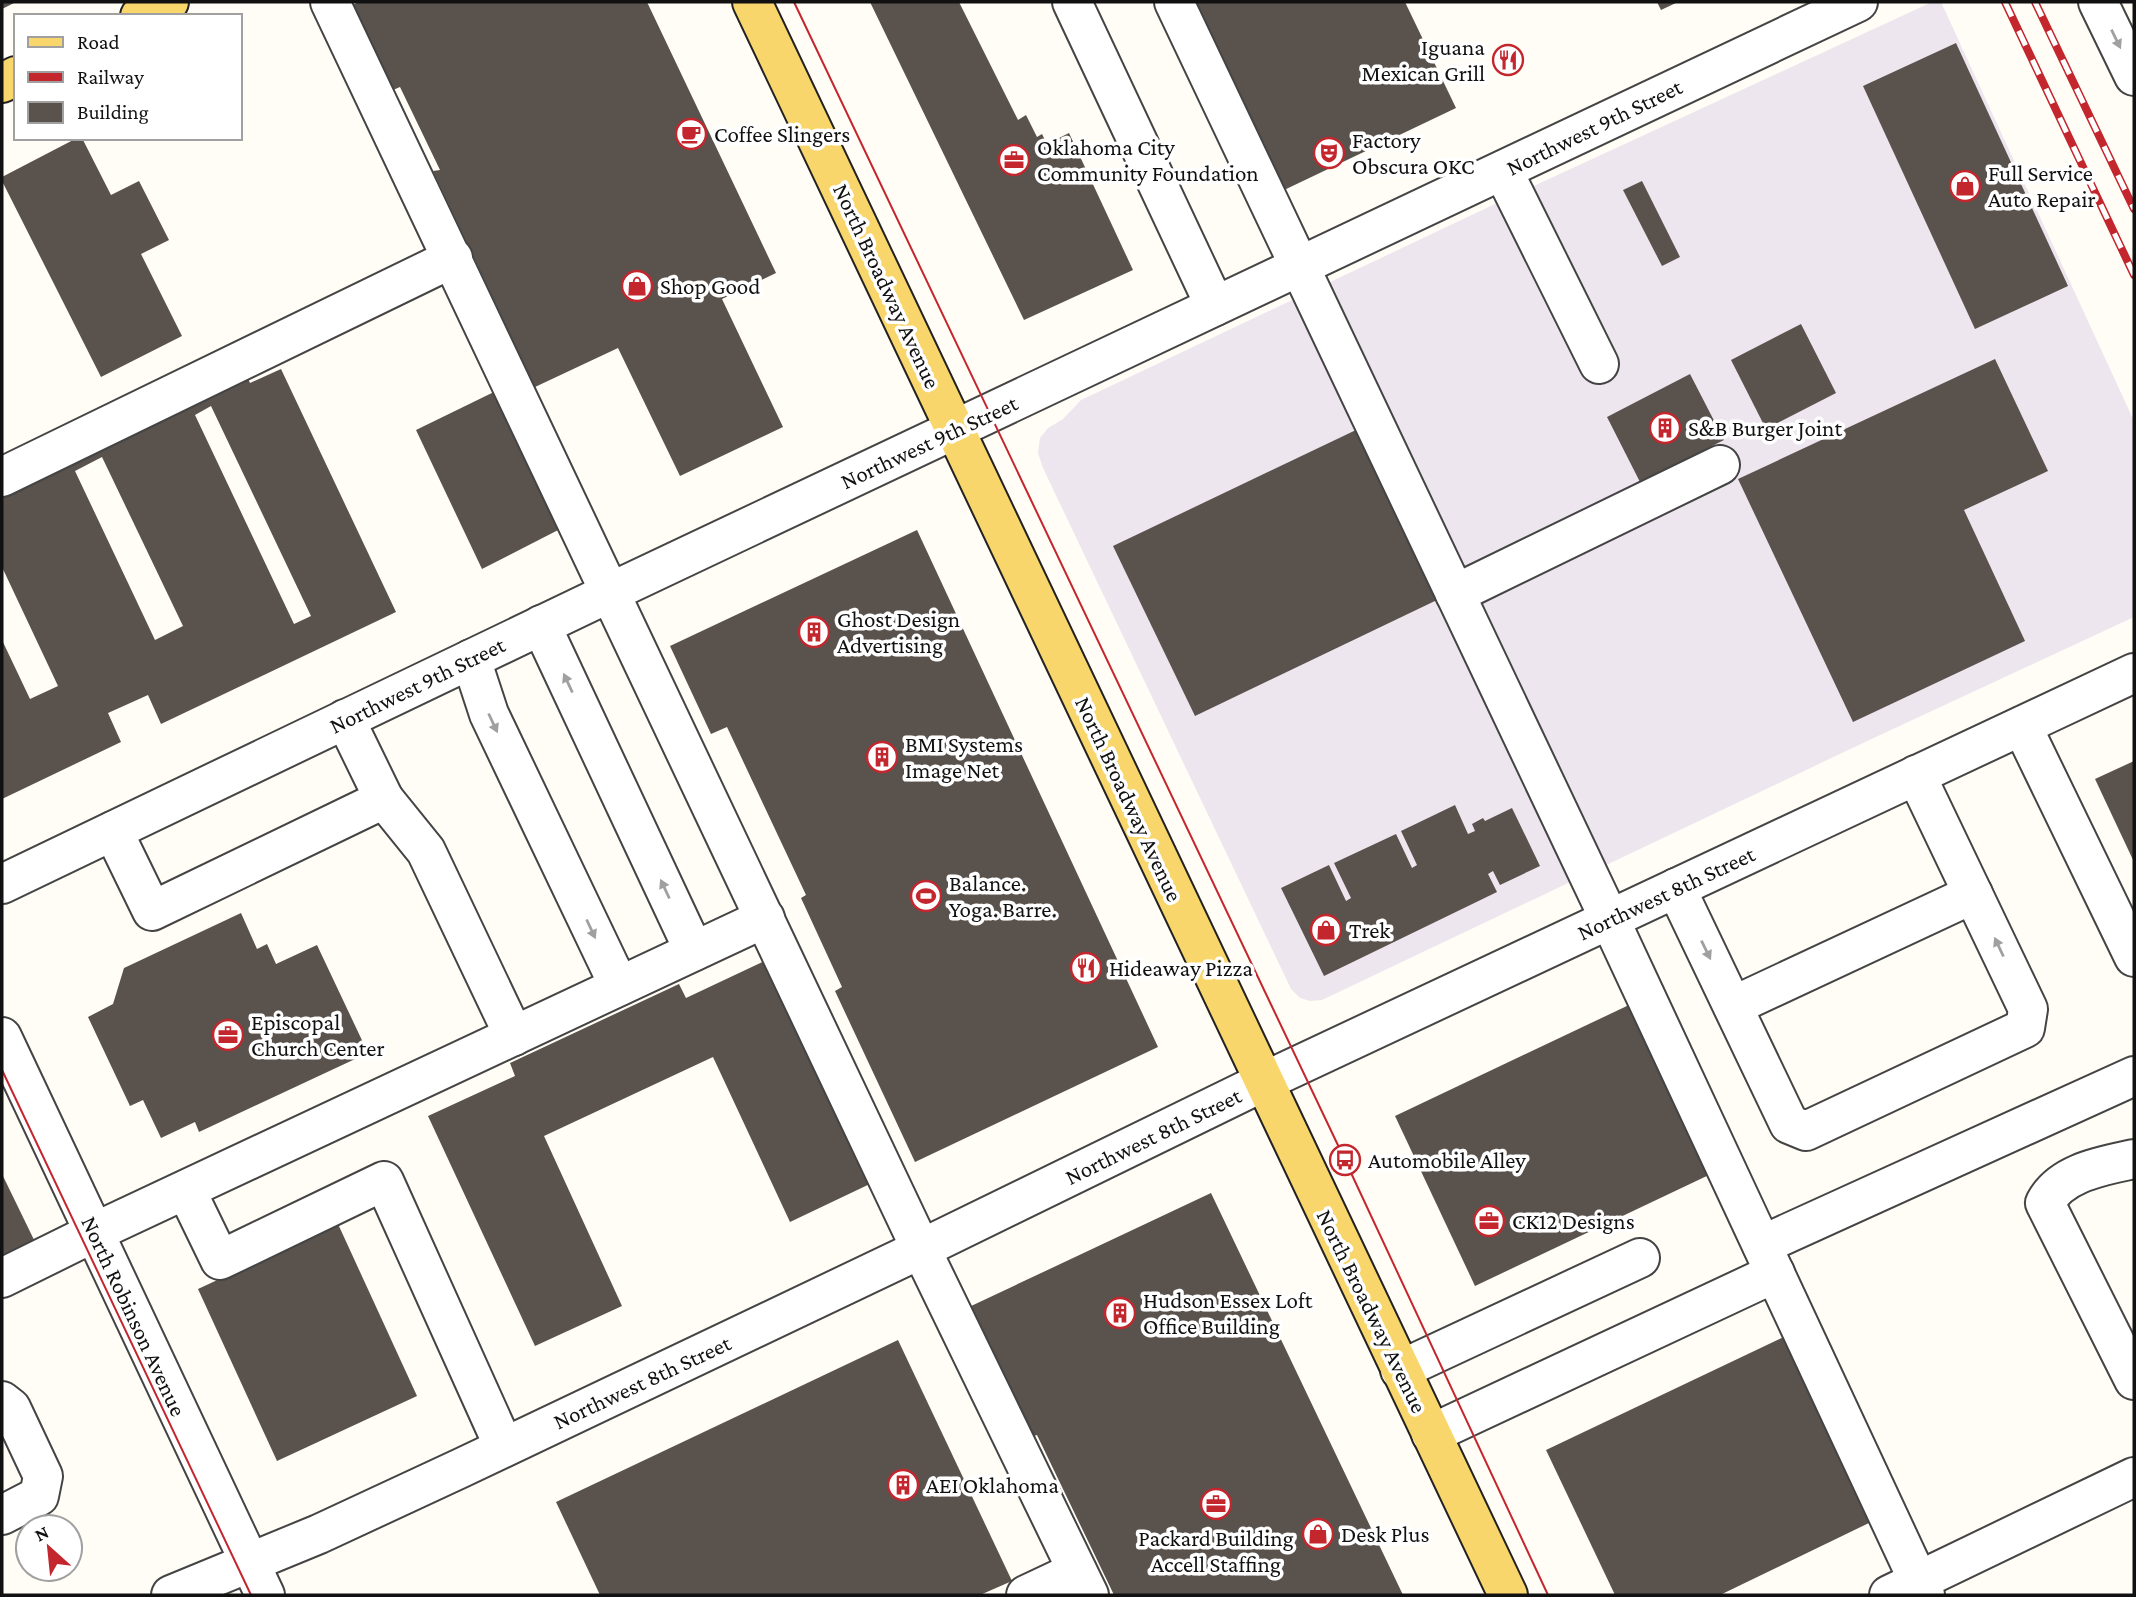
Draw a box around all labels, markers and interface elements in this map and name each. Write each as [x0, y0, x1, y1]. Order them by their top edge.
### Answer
legend [14, 14, 242, 140]
one-way arrow [2110, 29, 2122, 49]
text: Road [77, 30, 120, 54]
place label: Iguana Mexican Grill [1362, 34, 1485, 86]
restaurant icon: Iguana Mexican Grill [1491, 43, 1525, 77]
text: Railway [77, 65, 144, 89]
street label: Northwest 9th Street [1502, 73, 1686, 181]
text: Building [77, 100, 149, 124]
cafe icon: Coffee Slingers [674, 117, 708, 151]
place label: Coffee Slingers [714, 121, 850, 147]
place label: Factory Obscura OKC [1352, 127, 1475, 179]
place label: Oklahoma City Community Foundation [1037, 134, 1259, 186]
theatre icon: Factory Obscura OKC [1312, 136, 1346, 170]
office icon: Oklahoma City Community Foundation [997, 143, 1031, 177]
place label: Full Service Auto Repair [1988, 160, 2096, 212]
shop icon: Full Service Auto Repair [1948, 169, 1982, 203]
street label: North Broadway Avenue [828, 179, 946, 393]
shop icon: Shop Good [620, 269, 654, 303]
place label: Shop Good [660, 273, 760, 299]
street label: Northwest 9th Street [836, 389, 1022, 494]
building icon: S&B Burger Joint [1648, 411, 1682, 445]
place label: S&B Burger Joint [1688, 415, 1842, 441]
place label: Ghost Design Advertising [837, 606, 960, 658]
building icon: Ghost Design Advertising [797, 615, 831, 649]
street label: Northwest 9th Street [325, 631, 509, 739]
one-way arrow [563, 673, 574, 693]
street label: North Broadway Avenue [1070, 692, 1188, 906]
one-way arrow [488, 713, 499, 733]
place label: BMI Systems Image Net [905, 731, 1023, 783]
building icon: BMI Systems Image Net [865, 740, 899, 774]
street label: Northwest 8th Street [1573, 840, 1759, 946]
place label: Balance. Yoga. Barre. [949, 870, 1057, 922]
one-way arrow [659, 879, 671, 899]
sports icon: Balance. Yoga. Barre. [909, 879, 943, 913]
shop icon: Trek [1309, 913, 1343, 947]
place label: Trek [1349, 917, 1390, 943]
one-way arrow [585, 919, 597, 939]
one-way arrow [1993, 937, 2004, 958]
one-way arrow [1700, 940, 1711, 960]
restaurant icon: Hideaway Pizza [1069, 951, 1103, 985]
place label: Hideaway Pizza [1109, 955, 1253, 981]
place label: Episcopal Church Center [251, 1009, 385, 1061]
office icon: Episcopal Church Center [211, 1018, 245, 1052]
street label: Northwest 8th Street [1061, 1082, 1246, 1190]
bus stop icon: Automobile Alley [1328, 1143, 1362, 1177]
place label: Automobile Alley [1368, 1147, 1526, 1173]
office icon: CK12 Designs [1472, 1204, 1506, 1238]
street label: North Broadway Avenue [1311, 1205, 1433, 1417]
place label: CK12 Designs [1512, 1208, 1635, 1234]
street label: North Robinson Avenue [76, 1212, 192, 1420]
place label: Hudson Essex Loft Office Building [1143, 1287, 1313, 1339]
building icon: Hudson Essex Loft Office Building [1103, 1296, 1137, 1330]
street label: Northwest 8th Street [549, 1329, 735, 1435]
building icon: AEI Oklahoma [886, 1468, 920, 1502]
place label: AEI Oklahoma [926, 1472, 1059, 1498]
office icon: Packard Building Accell Staffing [1199, 1487, 1233, 1521]
north arrow [14, 1513, 84, 1583]
shop icon: Desk Plus [1301, 1517, 1335, 1551]
text: N [31, 1521, 52, 1546]
place label: Desk Plus [1341, 1521, 1430, 1547]
place label: Packard Building Accell Staffing [1138, 1525, 1294, 1577]

